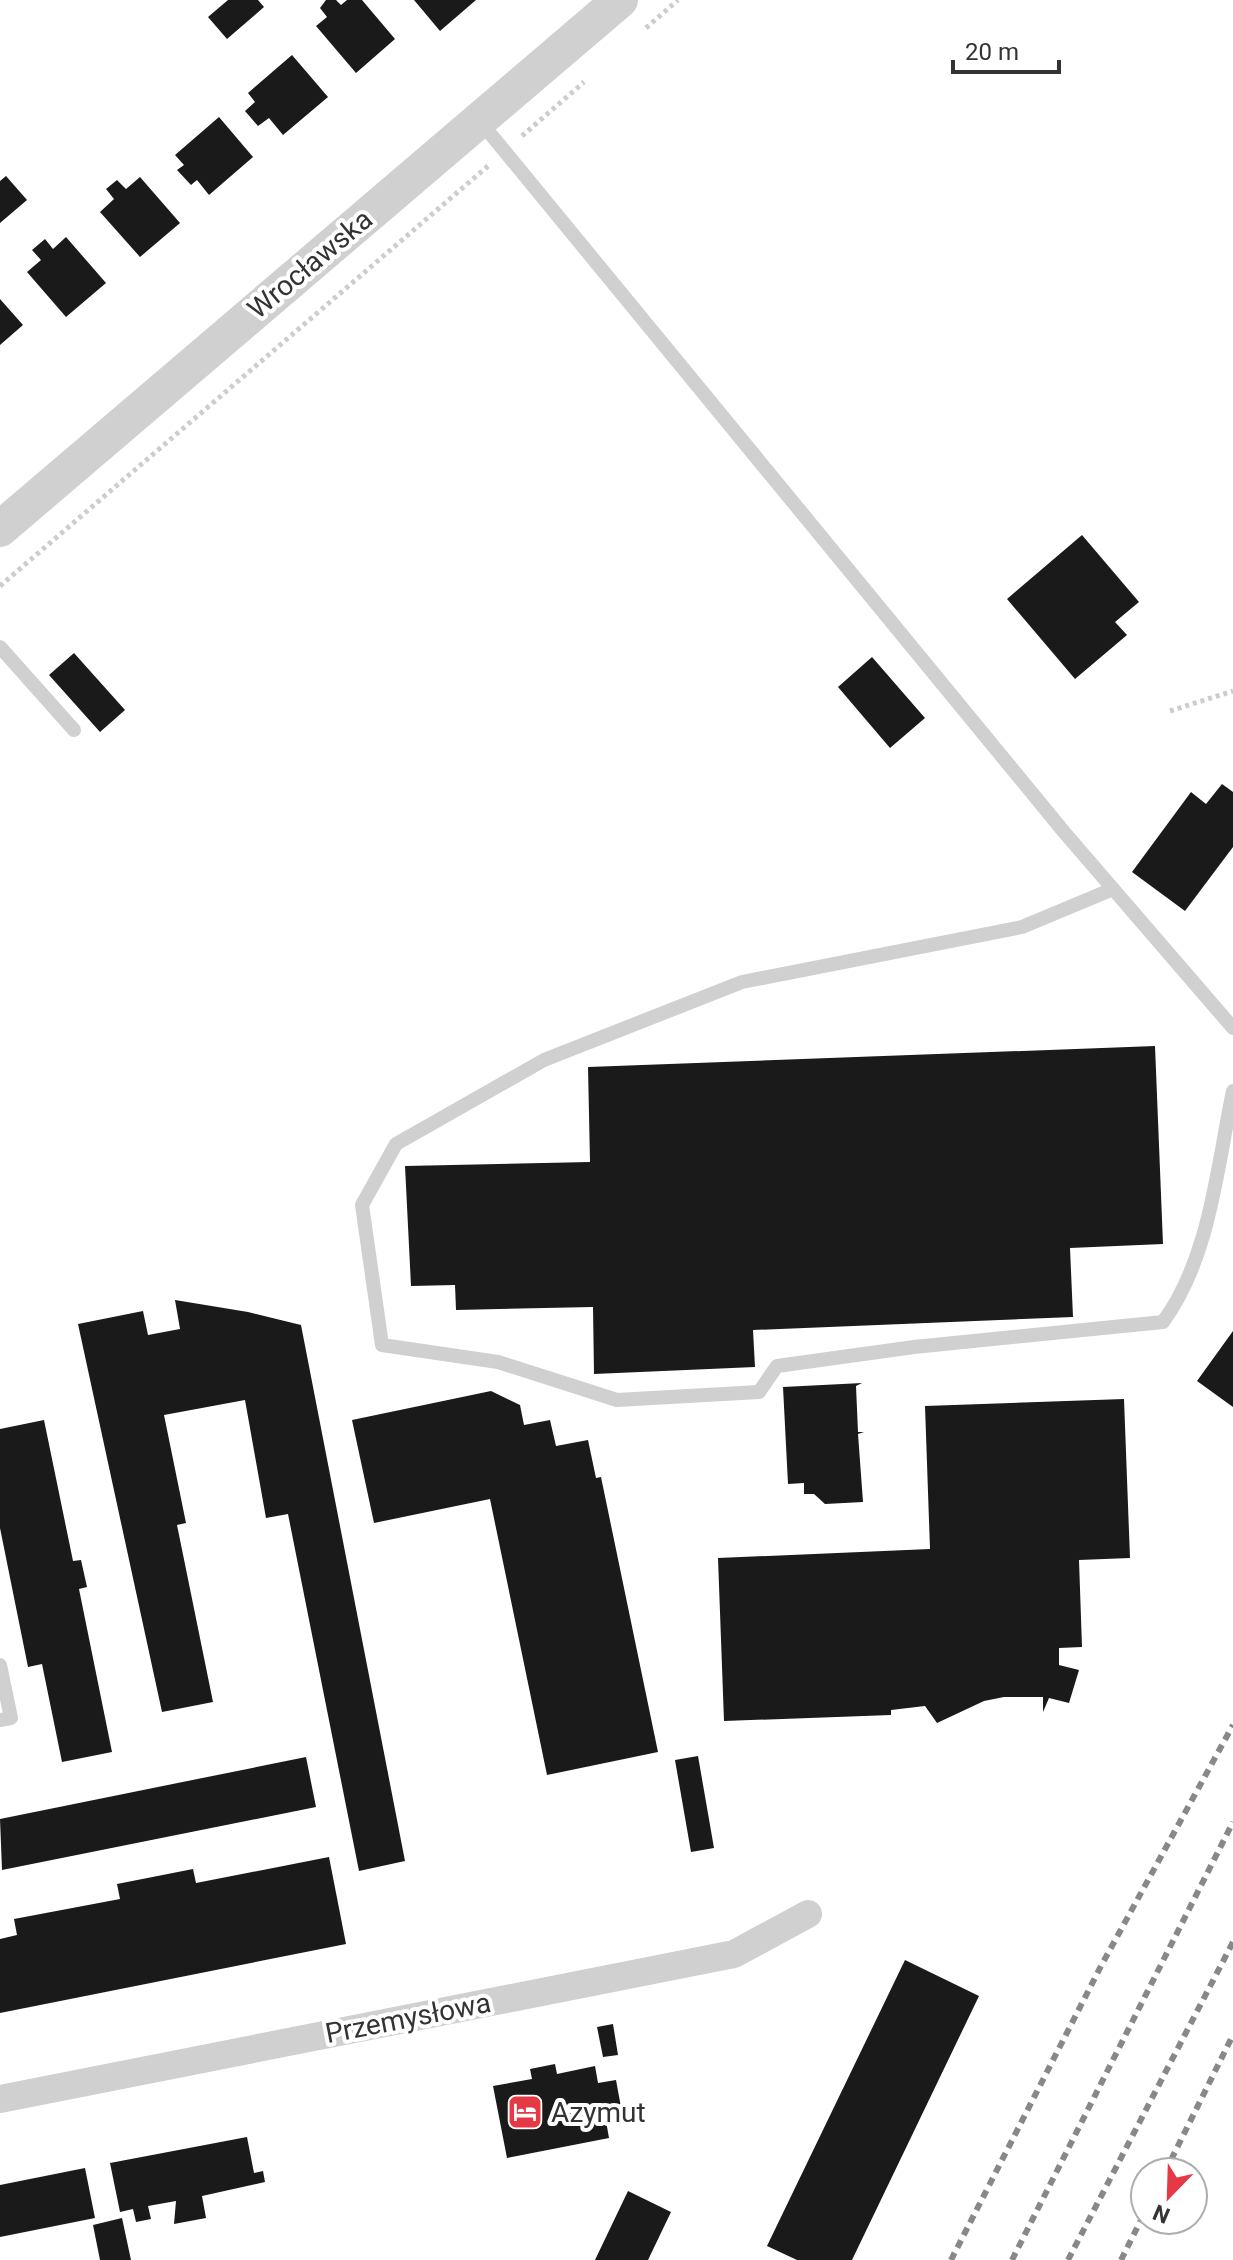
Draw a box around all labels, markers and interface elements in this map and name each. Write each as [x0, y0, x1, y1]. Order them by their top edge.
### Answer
scale bar [953, 24, 1059, 74]
text: 20 m [965, 38, 1019, 66]
street label: Wrocławska [241, 202, 379, 326]
street label: Przemysłowa [323, 1986, 493, 2050]
hotel icon: Azymut [506, 2093, 544, 2131]
place label: Azymut [551, 2096, 646, 2129]
north arrow [1129, 2156, 1209, 2236]
text: N [1149, 2199, 1173, 2228]

